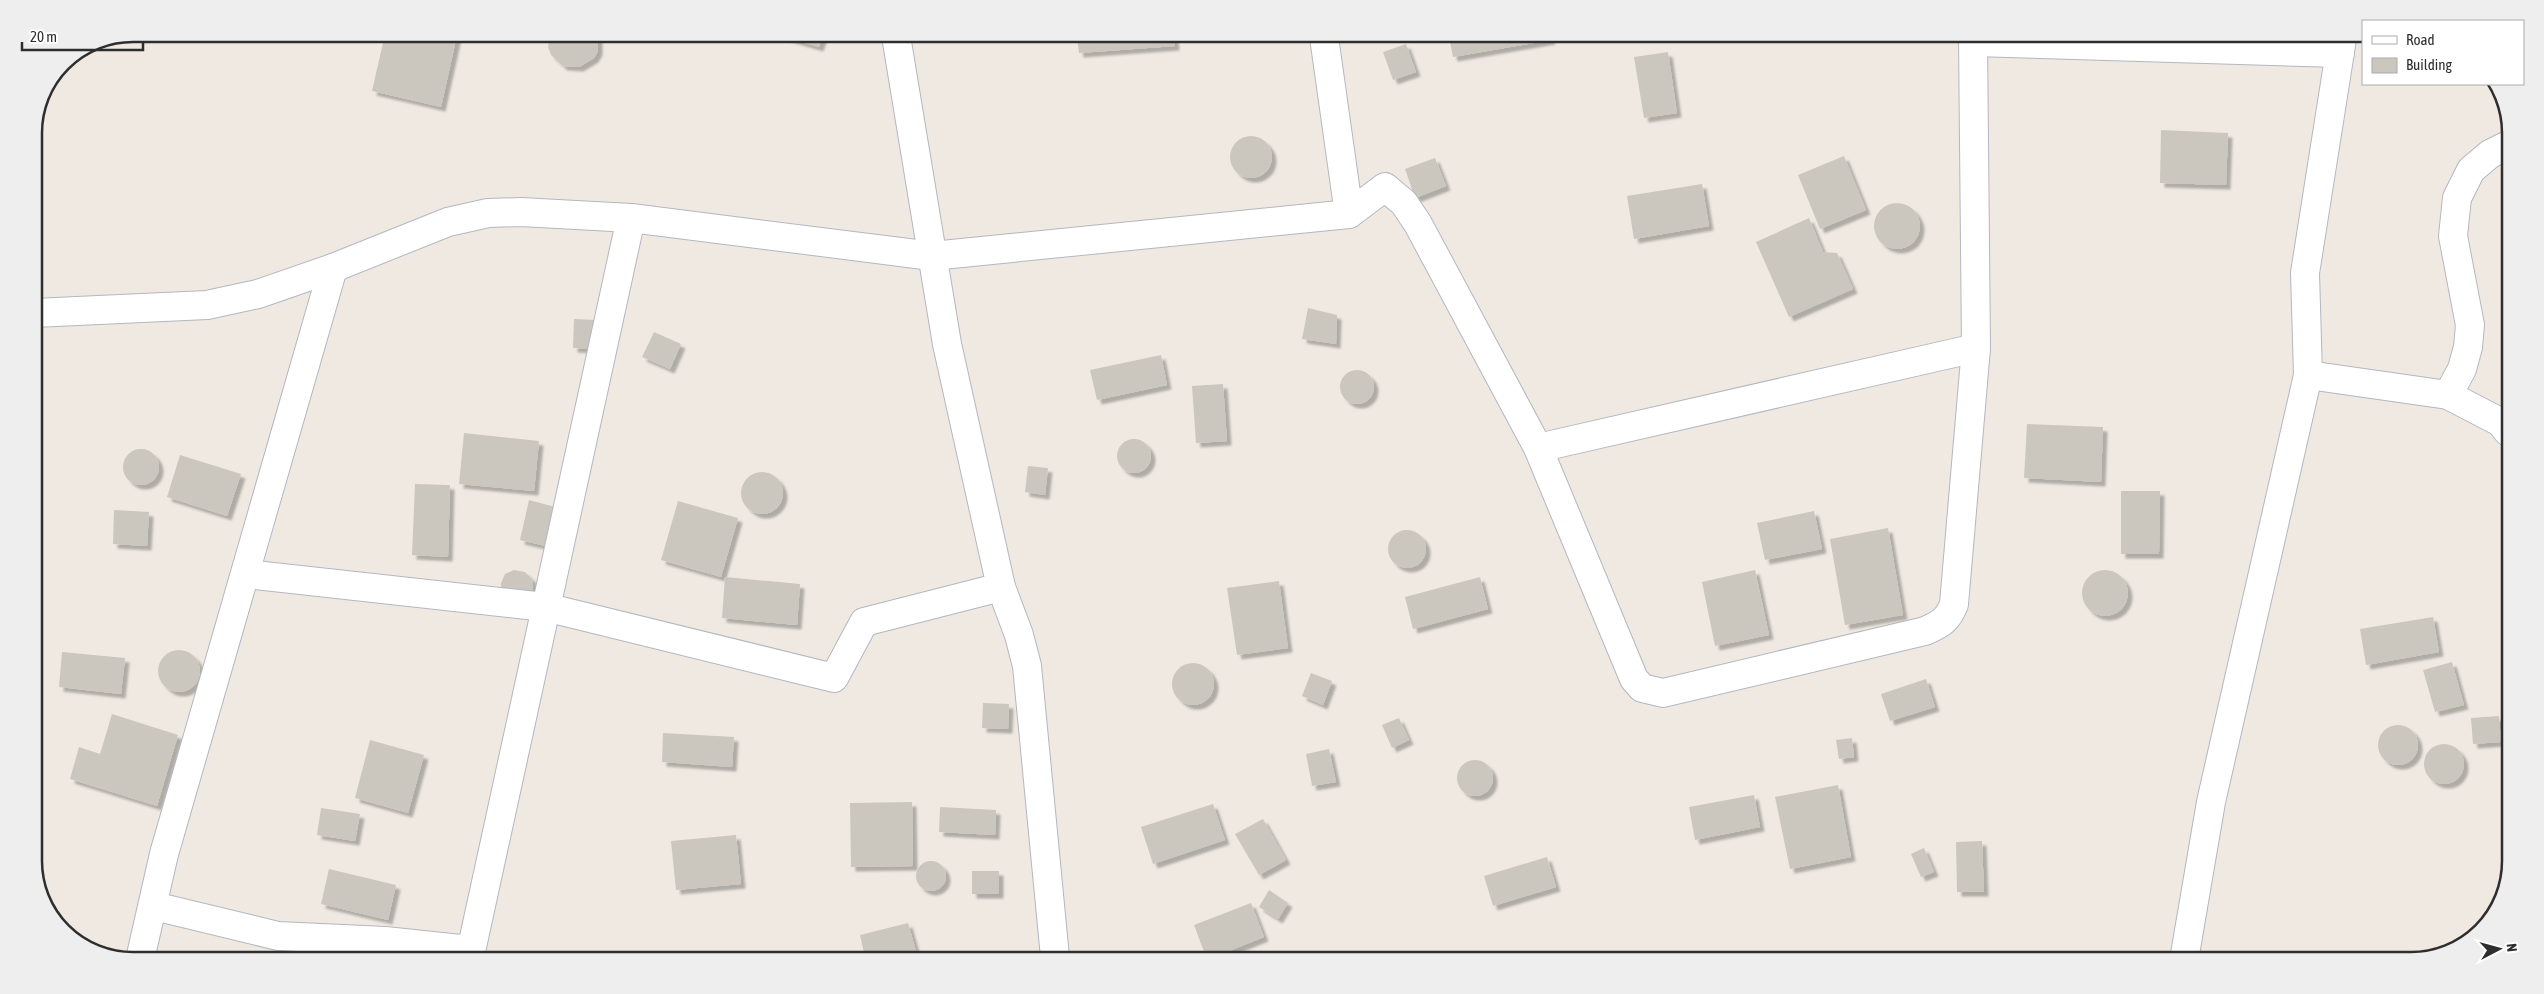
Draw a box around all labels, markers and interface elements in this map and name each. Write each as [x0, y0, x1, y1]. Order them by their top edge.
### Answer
scale bar [22, 20, 144, 52]
legend [2362, 20, 2524, 85]
text: 20 m [30, 28, 57, 45]
text: Road [2406, 31, 2435, 48]
text: Building [2406, 56, 2452, 73]
north arrow [2474, 924, 2524, 974]
text: N [2504, 943, 2520, 953]

